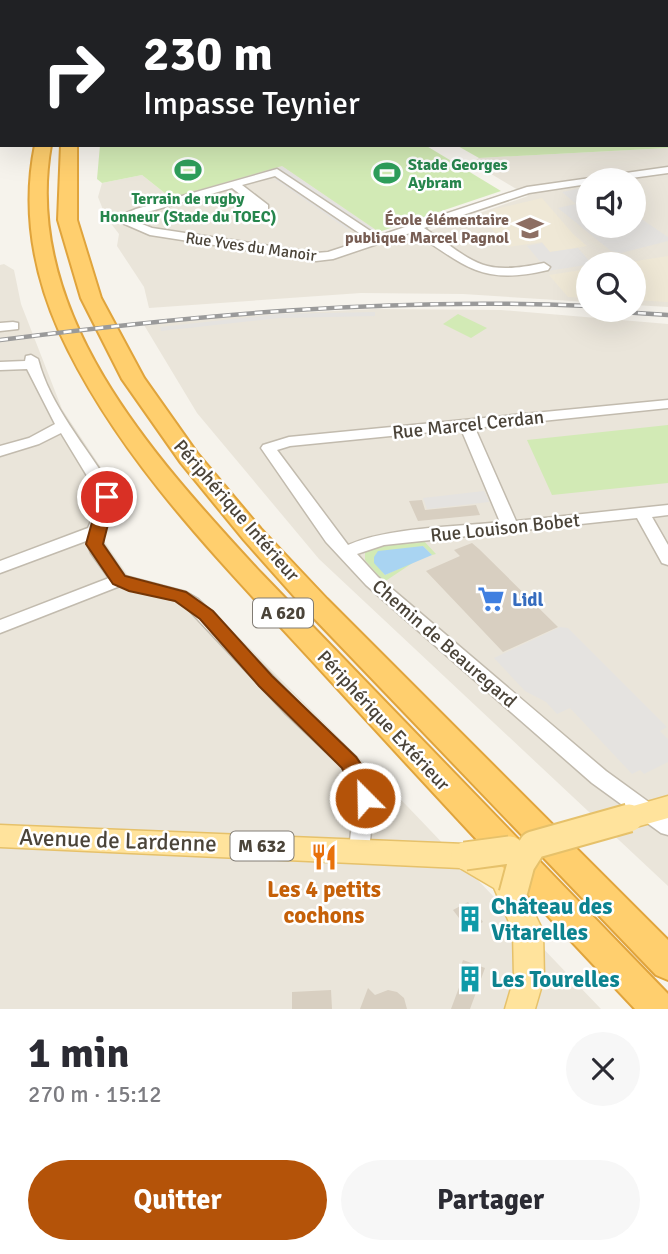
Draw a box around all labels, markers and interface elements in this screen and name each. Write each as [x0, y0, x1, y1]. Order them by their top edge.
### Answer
text: 230 m [143, 24, 273, 84]
icon: right [28, 28, 119, 119]
text: Impasse Teynier [143, 84, 360, 123]
sports icon: Terrain de rugby Honneur (Stade du TOEC) [173, 155, 203, 185]
place label: Stade Georges Aybram [408, 155, 508, 193]
sports icon: Stade Georges Aybram [372, 158, 402, 188]
map controls [576, 168, 646, 322]
button: sound [576, 168, 646, 238]
place label: Terrain de rugby Honneur (Stade du TOEC) [100, 189, 276, 227]
place label: École élémentaire publique Marcel Pagnol [345, 210, 509, 248]
school or university icon: École élémentaire publique Marcel Pagnol [515, 213, 545, 243]
street label: Rue Yves du Manoir [184, 228, 318, 266]
button: search [576, 252, 646, 322]
street label: Rue Marcel Cerdan [391, 405, 545, 445]
street label: Périphérique Intérieur [168, 435, 304, 586]
pin [77, 467, 137, 527]
icon: arrive [88, 478, 126, 516]
street label: Rue Louison Bobet [429, 508, 581, 548]
street label: Chemin de Beauregard [367, 574, 522, 713]
supermarket icon: Lidl [476, 584, 506, 614]
place label: Lidl [512, 588, 544, 612]
road number: A 620 [253, 598, 313, 628]
street label: Périphérique Extérieur [312, 645, 455, 796]
position arrow [328, 761, 402, 835]
street label: Avenue de Lardenne [19, 823, 217, 858]
road number: M 632 [230, 832, 294, 860]
restaurant icon: Les 4 petits cochons [309, 842, 339, 872]
place label: Les 4 petits cochons [267, 875, 381, 930]
place label: Château des Vitarelles [491, 892, 612, 947]
building icon: Château des Vitarelles [455, 904, 485, 934]
building icon: Les Tourelles [455, 964, 485, 994]
place label: Les Tourelles [491, 965, 620, 994]
text: 1 min [28, 1028, 129, 1079]
button: close [566, 1032, 640, 1106]
text: 270 m · 15:12 [28, 1080, 162, 1109]
button: Quitter [28, 1160, 327, 1240]
button: Partager [341, 1160, 640, 1240]

